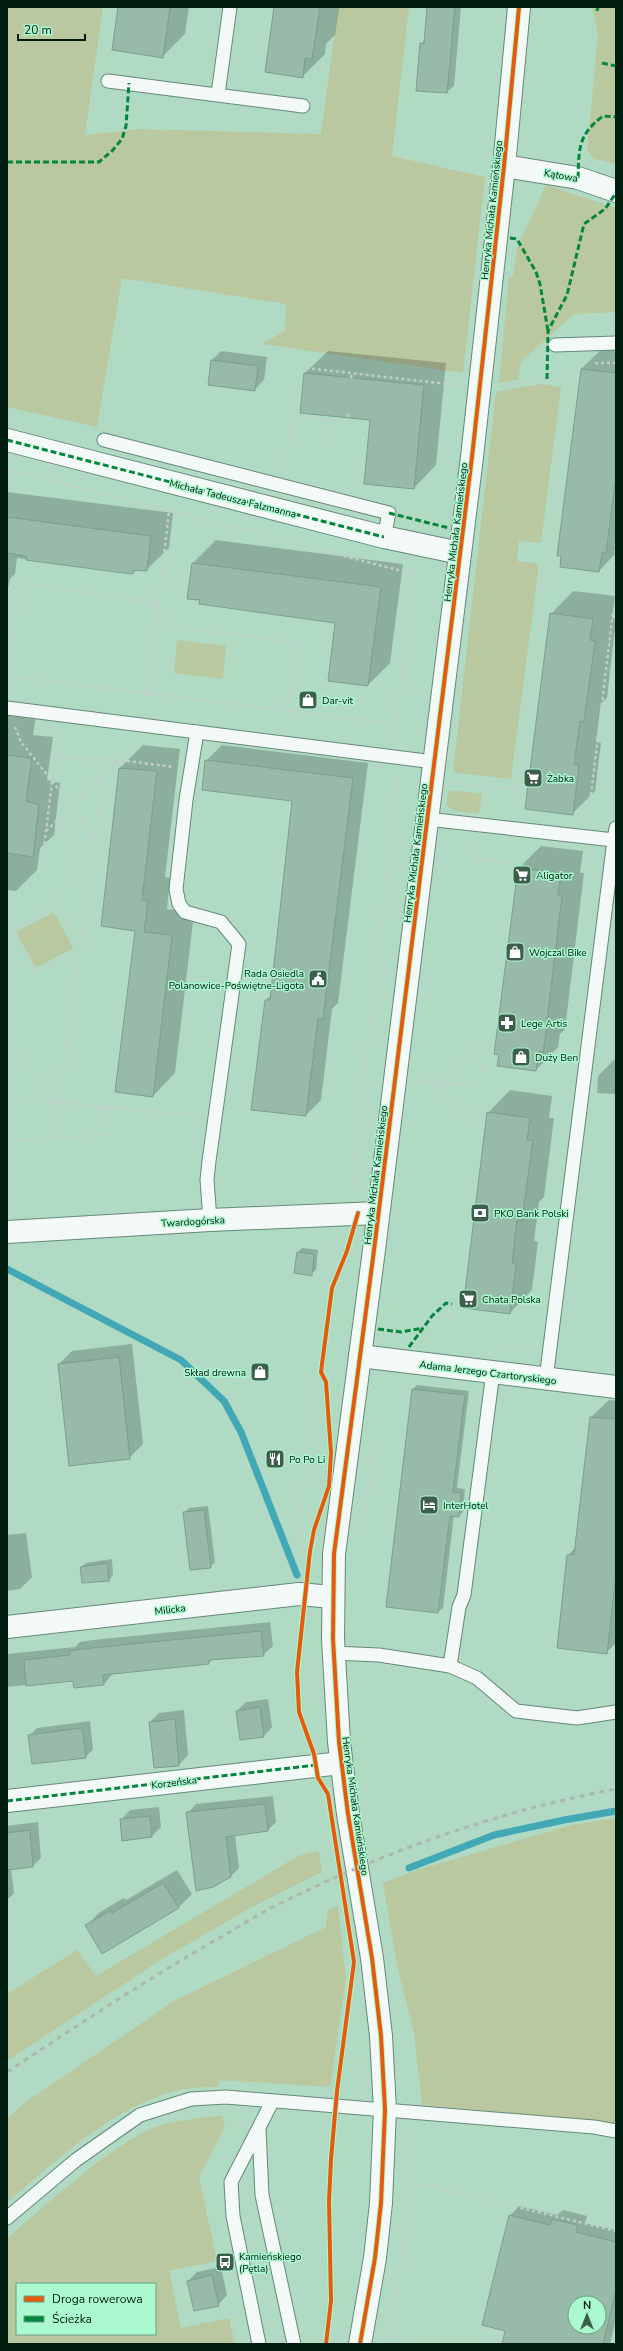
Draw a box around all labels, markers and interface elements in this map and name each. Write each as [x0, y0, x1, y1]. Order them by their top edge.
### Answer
scale bar [18, 16, 85, 42]
text: 20 m [24, 22, 52, 38]
street label: Henryka Michała Kamieńskiego [478, 139, 506, 280]
street label: Kątowa [543, 166, 579, 186]
street label: Henryka Michała Kamieńskiego [441, 461, 472, 602]
street label: Michała Tadeusza Falzmanna [168, 476, 298, 522]
shop icon: Dar-vit [297, 689, 319, 711]
place label: Dar-vit [322, 694, 354, 708]
supermarket icon: Żabka [522, 767, 544, 789]
place label: Żabka [547, 772, 574, 786]
street label: Henryka Michała Kamieńskiego [401, 782, 432, 923]
supermarket icon: Aligator [511, 864, 533, 886]
place label: Aligator [536, 869, 573, 883]
shop icon: Wojczal Bike [504, 941, 526, 963]
place label: Wojczal Bike [529, 946, 587, 960]
place label: Rada Osiedla Polanowice-Poświętne-Ligota [169, 967, 304, 993]
public building icon: Rada Osiedla Polanowice-Poświętne-Ligota [307, 968, 329, 990]
pharmacy icon: Lege Artis [496, 1012, 518, 1034]
place label: Lege Artis [521, 1017, 567, 1031]
shop icon: Duży Ben [510, 1046, 532, 1068]
place label: Duży Ben [535, 1051, 578, 1065]
street label: Henryka Michała Kamieńskiego [361, 1104, 392, 1245]
bank icon: PKO Bank Polski [469, 1202, 491, 1224]
place label: PKO Bank Polski [494, 1207, 569, 1221]
street label: Twardogórska [161, 1213, 225, 1231]
supermarket icon: Chata Polska [457, 1288, 479, 1310]
place label: Chata Polska [482, 1293, 541, 1307]
street label: Adama Jerzego Czartoryskiego [419, 1358, 558, 1388]
shop icon: Skład drewna [249, 1361, 271, 1383]
place label: Skład drewna [184, 1366, 246, 1380]
restaurant icon: Po Po Li [264, 1448, 286, 1470]
place label: Po Po Li [289, 1453, 325, 1467]
hotel icon: InterHotel [418, 1494, 440, 1516]
place label: InterHotel [443, 1499, 488, 1513]
street label: Milicka [154, 1601, 186, 1619]
street label: Henryka Michała Kamieńskiego [338, 1736, 372, 1877]
street label: Korzeńska [150, 1773, 198, 1793]
place label: Kamieńskiego (Pętla) [239, 2250, 302, 2276]
bus stop icon: Kamieńskiego (Pętla) [214, 2251, 236, 2273]
legend [16, 2283, 156, 2335]
text: Droga rowerowa [52, 2291, 143, 2307]
north arrow [567, 2295, 607, 2335]
text: N [583, 2298, 591, 2313]
text: Ścieżka [52, 2311, 92, 2327]

